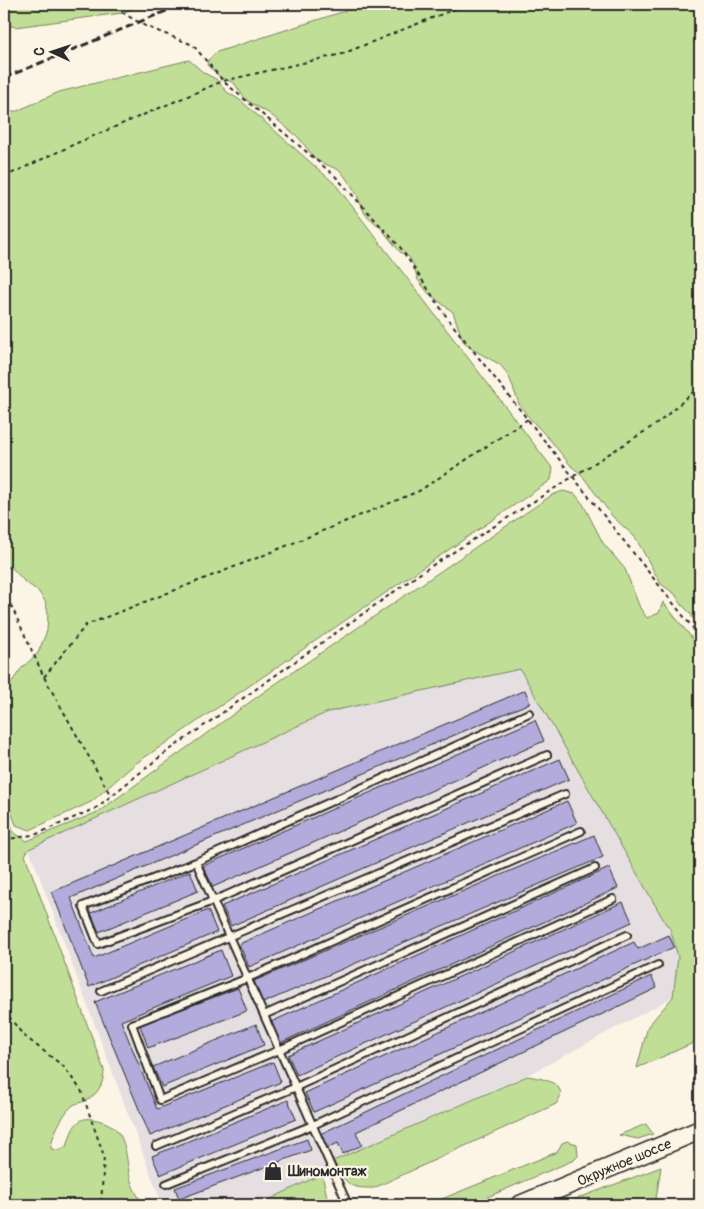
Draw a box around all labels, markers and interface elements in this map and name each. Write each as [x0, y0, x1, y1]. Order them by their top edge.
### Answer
north arrow [28, 28, 78, 78]
text: С [31, 46, 48, 56]
street label: Окружное шоссе [575, 1135, 674, 1190]
shop icon: Шиномонтаж [262, 1160, 284, 1182]
place label: Шиномонтаж [287, 1163, 367, 1180]

